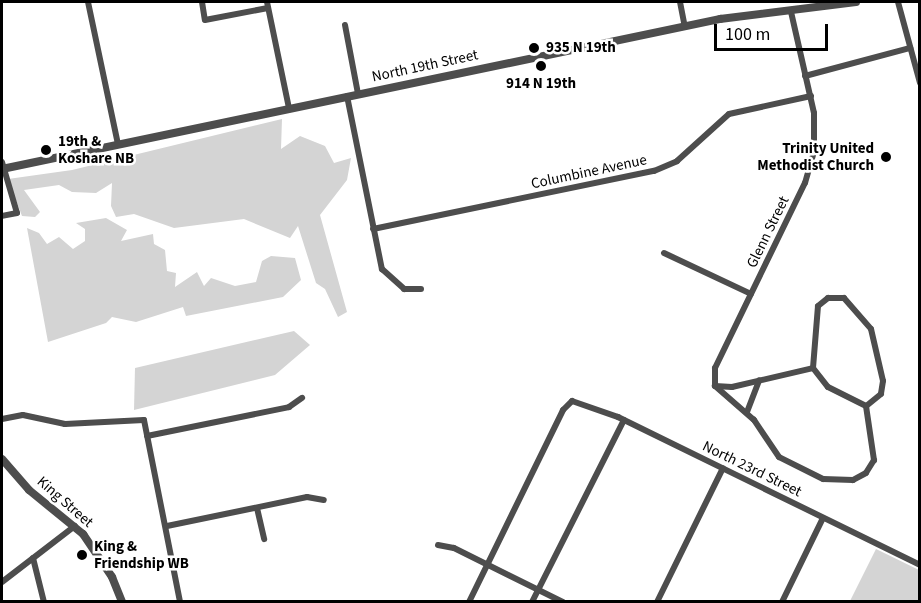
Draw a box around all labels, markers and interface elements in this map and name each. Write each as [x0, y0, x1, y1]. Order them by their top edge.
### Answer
scale bar [717, 12, 831, 50]
text: 100 m [725, 22, 770, 47]
place label: 935 N 19th [546, 39, 616, 57]
marker: 935 N 19th [527, 41, 541, 55]
street label: North 19th Street [370, 46, 480, 86]
marker: 914 N 19th [534, 59, 548, 73]
place label: 914 N 19th [506, 75, 576, 93]
place label: 19th & Koshare NB [58, 132, 134, 167]
place label: Trinity United Methodist Church [757, 139, 874, 174]
marker: 19th & Koshare NB [39, 143, 53, 157]
marker: Trinity United Methodist Church [879, 150, 893, 164]
street label: Columbine Avenue [529, 151, 649, 193]
street label: Glenn Street [743, 193, 793, 271]
street label: North 23rd Street [699, 437, 805, 501]
street label: King Street [33, 473, 97, 531]
place label: King & Friendship WB [94, 537, 189, 572]
marker: King & Friendship WB [75, 548, 89, 562]

